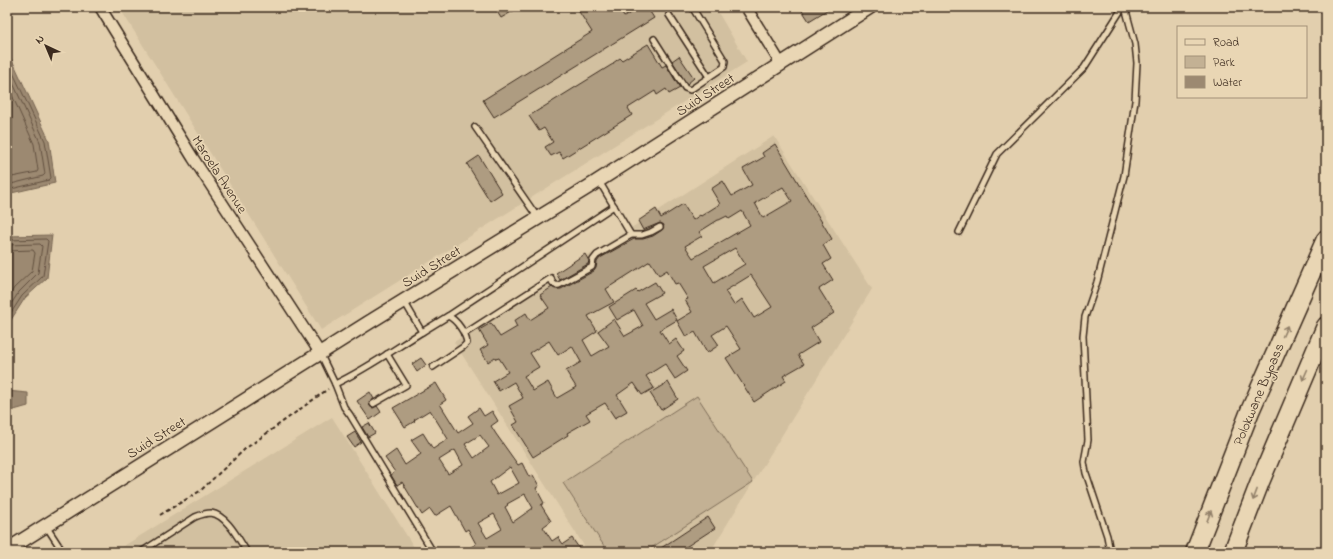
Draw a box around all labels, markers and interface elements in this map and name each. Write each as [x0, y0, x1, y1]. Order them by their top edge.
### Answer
north arrow [26, 26, 66, 66]
legend [1177, 26, 1307, 98]
text: N [32, 31, 48, 48]
text: Road [1213, 34, 1239, 52]
text: Park [1213, 54, 1235, 72]
street label: Suid Street [672, 68, 740, 122]
text: Water [1213, 74, 1242, 92]
street label: Maroela Avenue [186, 132, 252, 219]
street label: Suid Street [398, 241, 466, 294]
one-way arrow [1282, 325, 1289, 337]
street label: Polokwane Bypass [1228, 340, 1291, 449]
one-way arrow [1300, 369, 1308, 381]
street label: Suid Street [123, 412, 191, 465]
one-way arrow [1250, 489, 1258, 501]
one-way arrow [1206, 510, 1214, 522]

